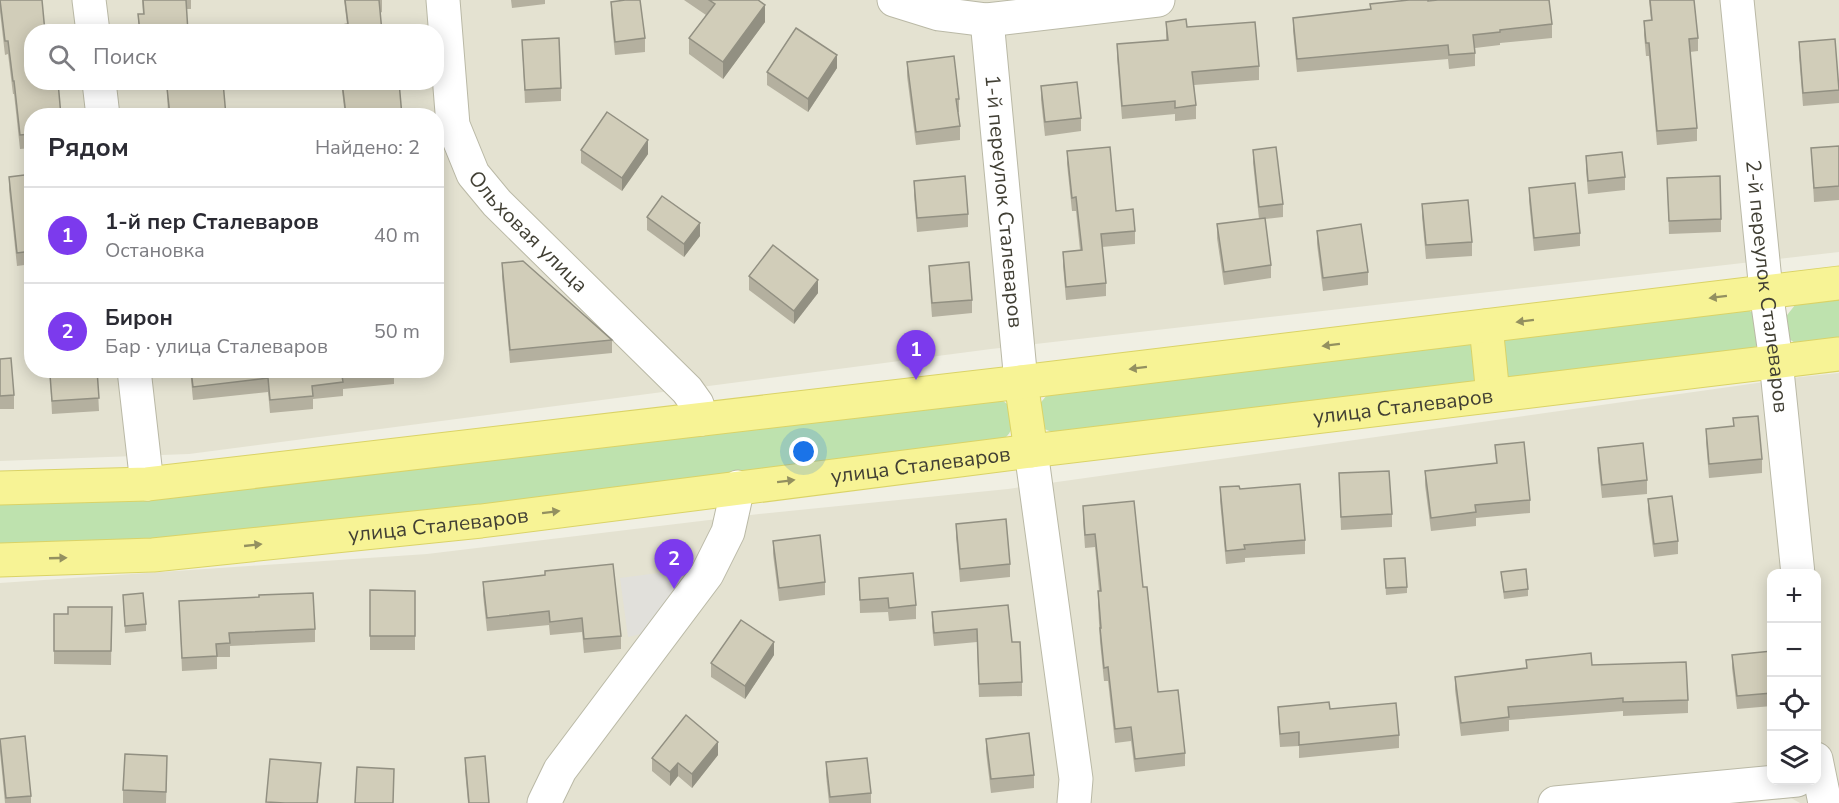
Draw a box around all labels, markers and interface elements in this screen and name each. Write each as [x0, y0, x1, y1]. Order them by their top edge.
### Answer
search box [24, 24, 444, 90]
icon: search [45, 41, 78, 74]
text: Поиск [93, 42, 157, 72]
street label: 1-й переулок Сталеваров [978, 73, 1030, 329]
text: Рядом [48, 130, 129, 165]
text: Найдено: 2 [315, 134, 420, 161]
street label: 2-й переулок Сталеваров [1739, 159, 1795, 414]
street label: Ольховая улица [462, 165, 594, 299]
text: 1-й пер Сталеваров [105, 207, 319, 237]
text: 1 [62, 222, 74, 249]
text: 40 m [374, 222, 420, 249]
text: Остановка [105, 237, 205, 264]
one-way arrow [1709, 293, 1728, 302]
text: Бирон [105, 303, 173, 333]
one-way arrow [1515, 316, 1534, 326]
text: 2 [62, 318, 74, 345]
text: 50 m [374, 318, 420, 345]
pin: 1 [896, 330, 936, 380]
text: Бар · улица Сталеваров [105, 333, 328, 360]
one-way arrow [1322, 340, 1341, 349]
one-way arrow [1128, 364, 1147, 373]
street label: улица Сталеваров [1312, 382, 1495, 431]
your location [789, 437, 818, 466]
street label: улица Сталеваров [829, 440, 1012, 490]
one-way arrow [777, 476, 796, 486]
street label: улица Сталеваров [347, 501, 530, 549]
one-way arrow [542, 507, 561, 517]
one-way arrow [243, 540, 262, 549]
pin: 2 [654, 540, 694, 589]
one-way arrow [49, 553, 68, 563]
map controls [1767, 569, 1821, 785]
button: + [1767, 569, 1821, 623]
button: − [1767, 623, 1821, 677]
button: locate [1767, 677, 1821, 731]
button: layers [1767, 731, 1821, 785]

